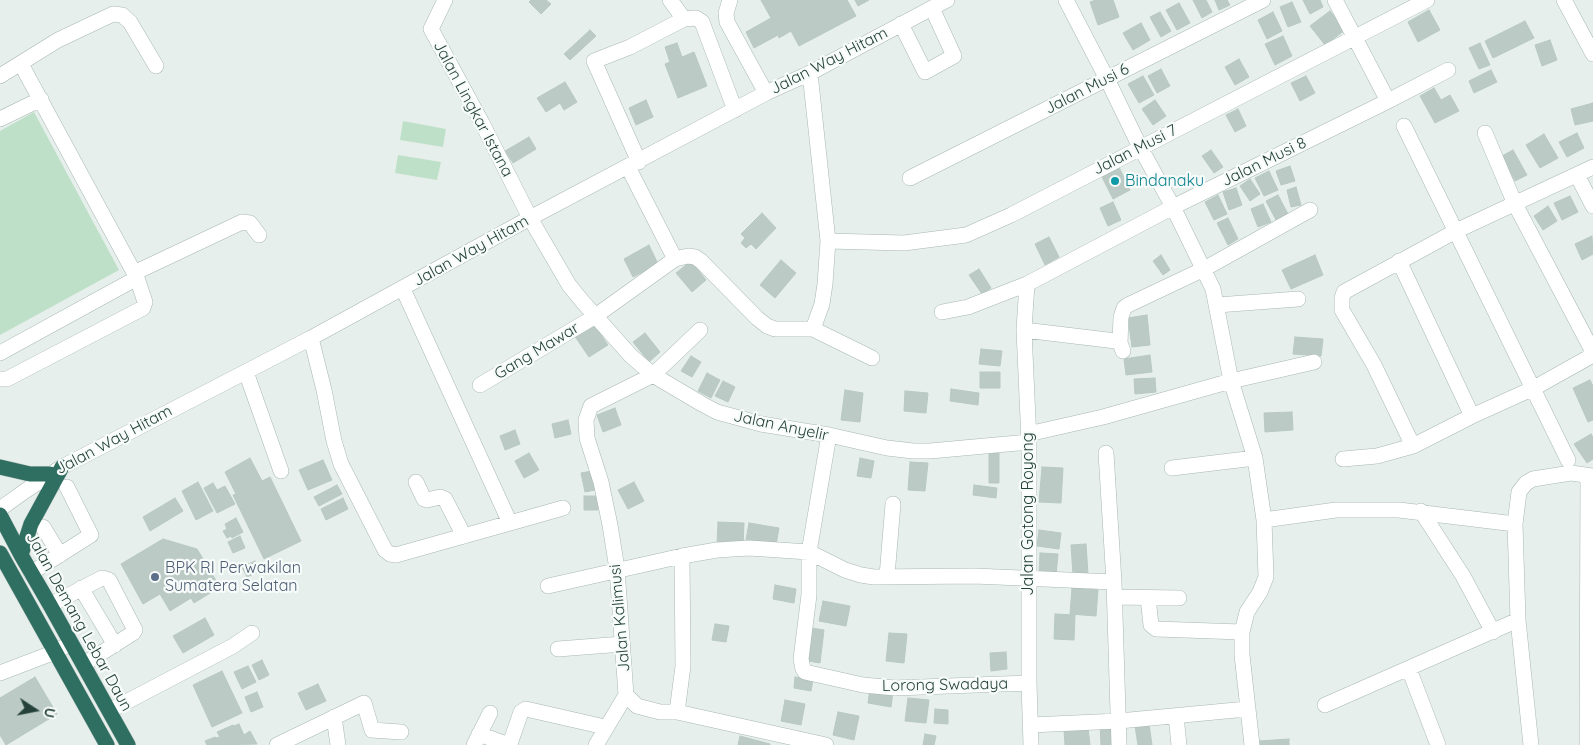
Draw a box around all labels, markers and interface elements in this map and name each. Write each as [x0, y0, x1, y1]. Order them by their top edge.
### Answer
street label: Jalan Way Hitam [767, 23, 891, 99]
street label: Jalan Lingkar Istana [429, 38, 517, 180]
street label: Jalan Musi 6 [1042, 60, 1132, 118]
street label: Jalan Musi 7 [1090, 121, 1180, 179]
street label: Jalan Musi 8 [1218, 133, 1310, 191]
place label: Bindanaku [1125, 171, 1204, 191]
marker: Bindanaku [1109, 175, 1121, 187]
street label: Jalan Way Hitam [410, 211, 532, 291]
street label: Gang Mawar [491, 318, 583, 384]
street label: Jalan Way Hitam [53, 401, 175, 479]
street label: Jalan Anyelir [732, 407, 830, 445]
street label: Jalan Gotong Royong [1018, 432, 1038, 596]
street label: Jalan Demang Lebar Daun [22, 529, 136, 715]
place label: BPK RI Perwakilan Sumatera Selatan [165, 558, 301, 596]
street label: Jalan Kalimusi [606, 563, 634, 673]
marker: BPK RI Perwakilan Sumatera Selatan [149, 571, 161, 583]
street label: Lorong Swadaya [882, 674, 1008, 696]
north arrow [10, 685, 60, 735]
text: U [40, 706, 60, 719]

